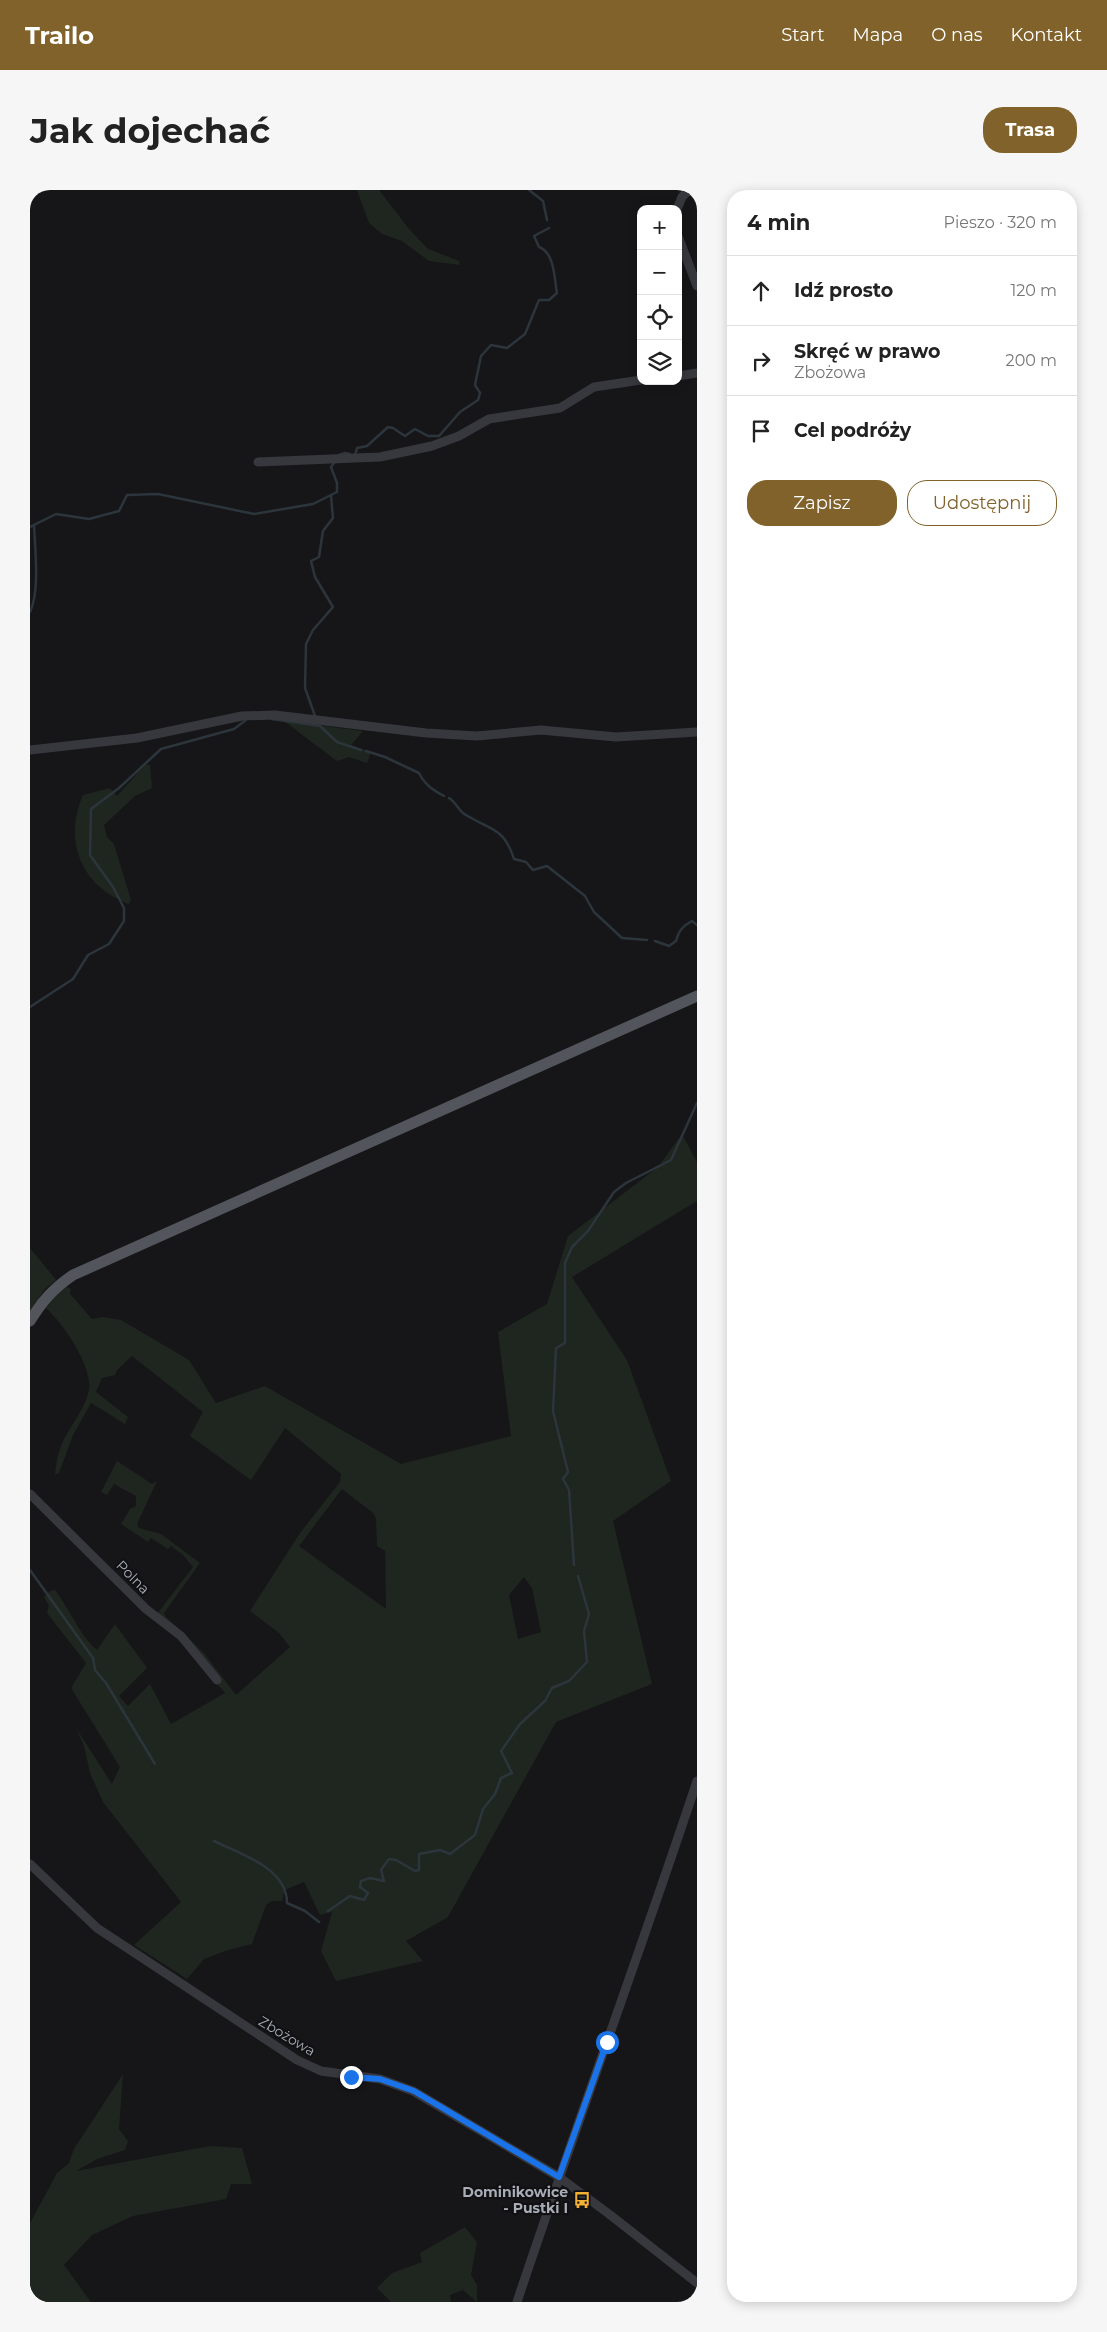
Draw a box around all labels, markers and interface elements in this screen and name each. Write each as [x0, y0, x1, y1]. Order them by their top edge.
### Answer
text: Trailo [25, 21, 94, 50]
text: Start [781, 24, 825, 46]
text: Mapa [853, 24, 903, 46]
text: O nas [931, 24, 983, 46]
text: Kontakt [1011, 24, 1082, 46]
button: Trasa [983, 107, 1077, 153]
text: Jak dojechać [30, 109, 270, 152]
map controls [637, 205, 682, 385]
button: + [637, 205, 682, 250]
text: 4 min [747, 210, 810, 235]
text: Pieszo · 320 m [943, 213, 1057, 232]
button: − [637, 250, 682, 295]
icon: ahead [747, 277, 775, 305]
text: Idź prosto [794, 279, 893, 302]
text: 120 m [1010, 281, 1057, 300]
button: locate [637, 295, 682, 340]
button: layers [637, 340, 682, 385]
text: Skręć w prawo [794, 340, 940, 363]
icon: right [747, 347, 775, 375]
text: 200 m [1006, 351, 1057, 370]
text: Zbożowa [794, 363, 866, 382]
icon: arrive [747, 417, 775, 445]
text: Cel podróży [794, 419, 911, 442]
button: Zapisz [747, 480, 897, 526]
button: Udostępnij [907, 480, 1057, 526]
street label: Polna [112, 1556, 154, 1598]
street label: Zbożowa [255, 2012, 319, 2060]
route start [596, 2031, 619, 2054]
route end [340, 2066, 363, 2089]
place label: Dominikowice - Pustki I [462, 2183, 568, 2217]
bus stop icon: Dominikowice - Pustki I [572, 2190, 592, 2210]

